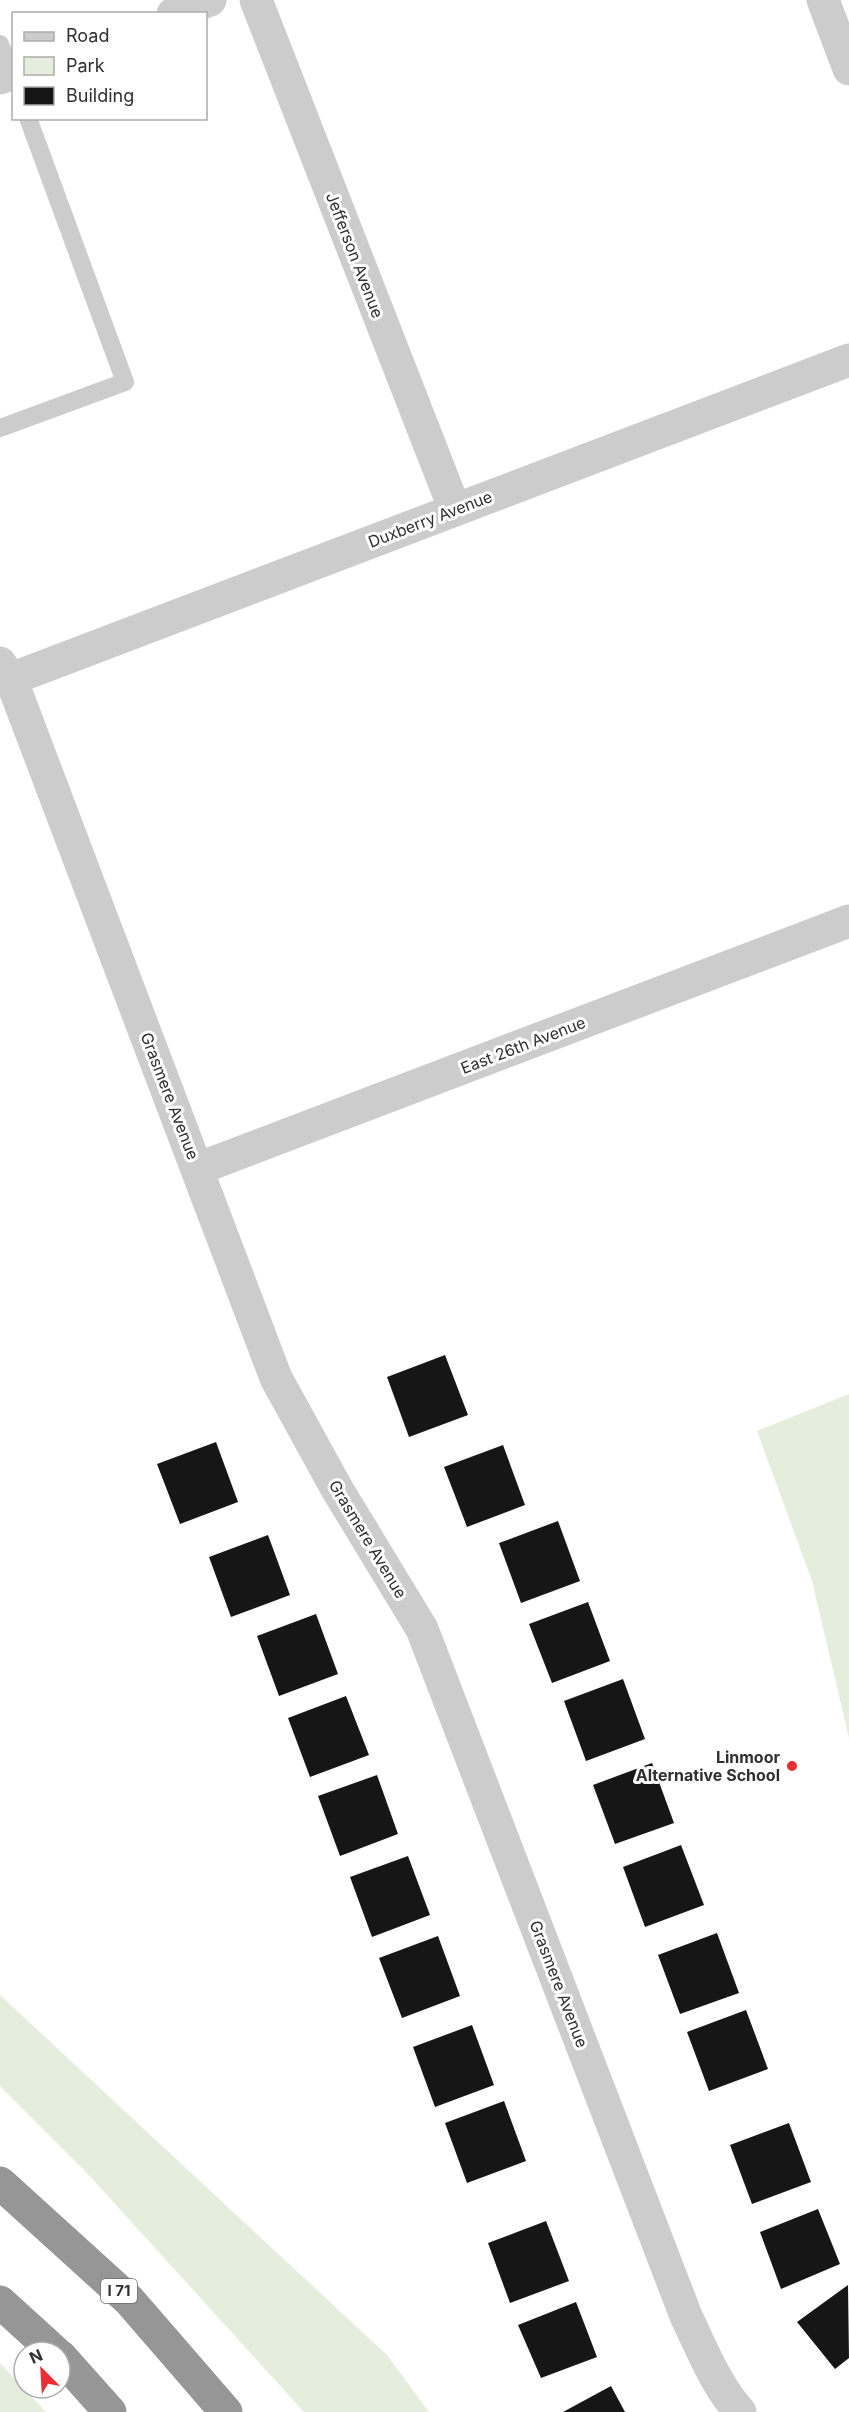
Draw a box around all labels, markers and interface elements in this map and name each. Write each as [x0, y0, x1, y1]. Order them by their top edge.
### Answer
legend [12, 12, 207, 120]
text: Road [66, 25, 109, 46]
text: Park [66, 55, 105, 76]
text: Building [66, 85, 134, 106]
street label: Jefferson Avenue [322, 189, 388, 321]
street label: Duxberry Avenue [365, 486, 495, 552]
street label: East 26th Avenue [458, 1012, 588, 1078]
street label: Grasmere Avenue [137, 1030, 203, 1162]
street label: Grasmere Avenue [325, 1476, 411, 1602]
place label: Linmoor Alternative School [636, 1747, 780, 1785]
marker: Linmoor Alternative School [785, 1759, 799, 1773]
street label: Grasmere Avenue [526, 1918, 592, 2050]
road number: I 71 [101, 2279, 137, 2303]
north arrow [12, 2340, 72, 2400]
text: N [26, 2345, 46, 2368]

